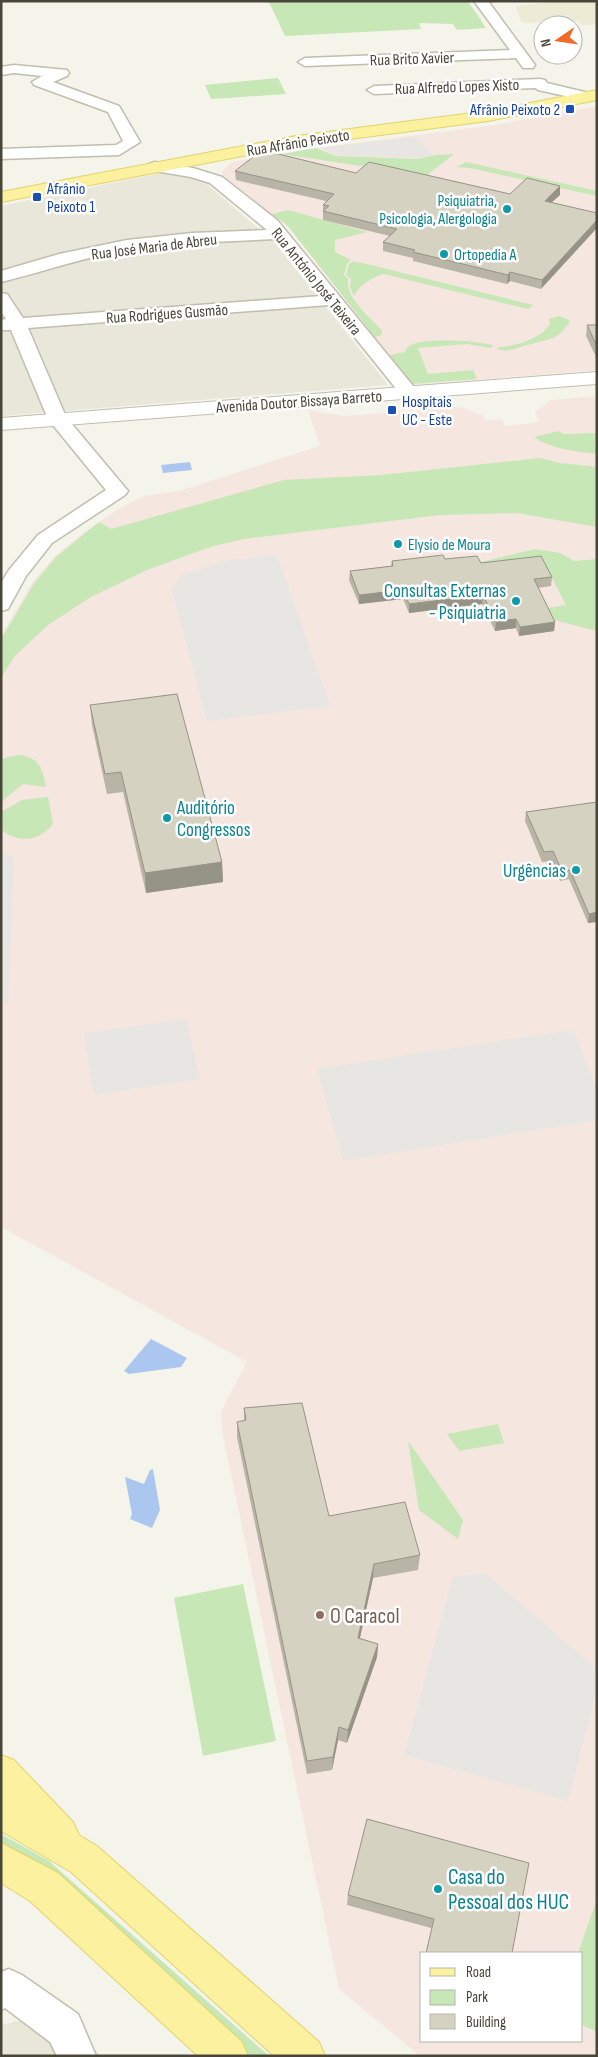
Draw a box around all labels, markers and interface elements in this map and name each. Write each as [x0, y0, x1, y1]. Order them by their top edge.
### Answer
north arrow [533, 15, 583, 65]
text: N [537, 37, 555, 48]
street label: Rua Brito Xavier [370, 49, 455, 70]
street label: Rua Alfredo Lopes Xisto [394, 76, 520, 99]
place label: Afrânio Peixoto 2 [469, 101, 560, 120]
marker: Afrânio Peixoto 2 [564, 103, 576, 115]
street label: Rua Afrânio Peixoto [246, 126, 351, 161]
place label: Afrânio Peixoto 1 [46, 180, 95, 217]
marker: Afrânio Peixoto 1 [31, 191, 43, 203]
place label: Psiquiatria, Psicologia, Alergologia [379, 192, 497, 229]
marker: Psiquiatria, Psicologia, Alergologia [501, 203, 513, 215]
street label: Rua António José Teixeira [267, 225, 365, 339]
street label: Rua José Maria de Abreu [90, 230, 218, 265]
place label: Ortopedia A [454, 246, 516, 265]
marker: Ortopedia A [438, 248, 450, 260]
street label: Rua Rodrigues Gusmão [105, 301, 229, 328]
street label: Avenida Doutor Bissaya Barreto [215, 387, 383, 418]
place label: Hospitais UC - Este [402, 393, 452, 430]
marker: Hospitais UC - Este [386, 404, 398, 416]
place label: Elysio de Moura [408, 536, 491, 555]
marker: Elysio de Moura [392, 538, 404, 550]
place label: Consultas Externas - Psiquiatria [384, 580, 506, 625]
marker: Consultas Externas - Psiquiatria [510, 595, 522, 607]
place label: Auditório Congressos [176, 797, 251, 842]
marker: Auditório Congressos [161, 812, 173, 824]
place label: Urgências [503, 860, 566, 883]
marker: Urgências [570, 864, 582, 876]
place label: O Caracol [330, 1603, 399, 1630]
marker: O Caracol [314, 1609, 326, 1621]
place label: Casa do Pessoal dos HUC [448, 1864, 569, 1916]
marker: Casa do Pessoal dos HUC [432, 1883, 444, 1895]
legend [420, 1952, 583, 2042]
text: Road [466, 1963, 491, 1982]
text: Park [466, 1988, 488, 2007]
text: Building [466, 2013, 506, 2032]

